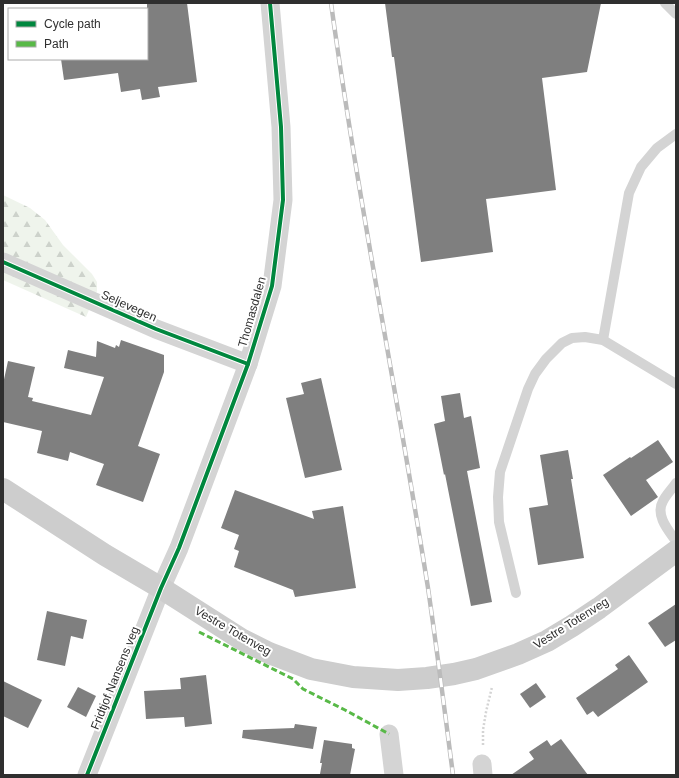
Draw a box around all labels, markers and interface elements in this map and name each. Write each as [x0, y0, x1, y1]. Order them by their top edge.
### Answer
legend [8, 8, 148, 60]
text: Cycle path [44, 17, 101, 31]
text: Path [44, 37, 69, 51]
street label: Thomasdalen [235, 275, 269, 349]
street label: Seljevegen [99, 288, 159, 324]
street label: Vestre Totenveg [531, 594, 611, 652]
street label: Vestre Totenveg [192, 603, 274, 659]
street label: Fridtjof Nansens veg [88, 624, 142, 732]

